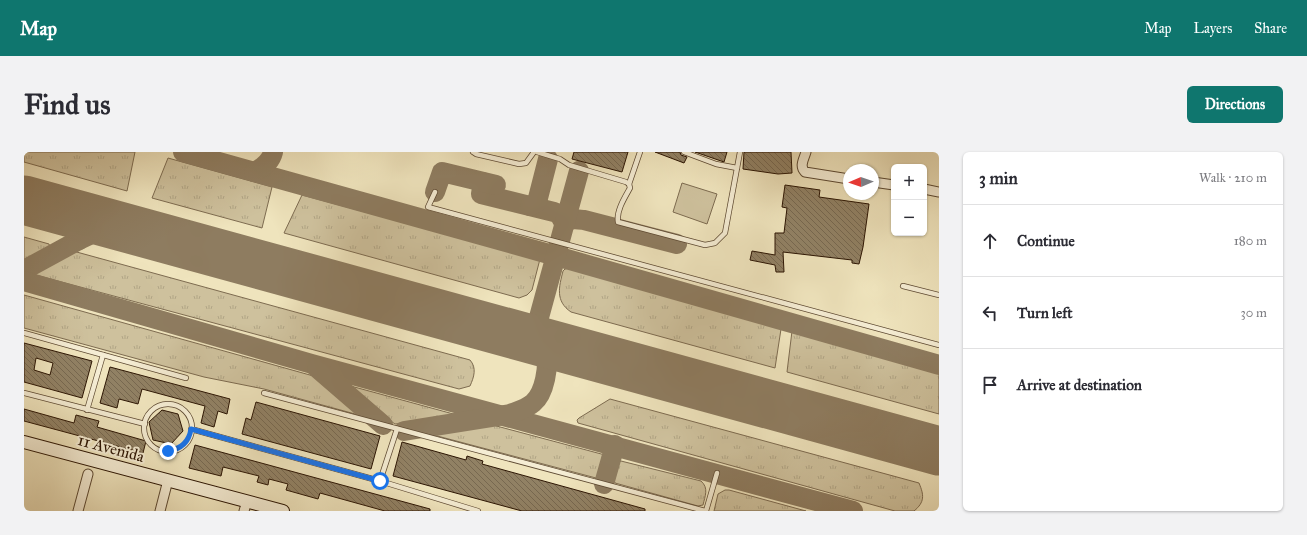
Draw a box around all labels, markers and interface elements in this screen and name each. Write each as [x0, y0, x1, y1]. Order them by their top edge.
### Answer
text: Map [20, 17, 57, 40]
text: Map [1144, 20, 1172, 37]
text: Layers [1194, 20, 1232, 37]
text: Share [1254, 20, 1287, 37]
button: Directions [1187, 86, 1283, 123]
text: Find us [24, 87, 110, 122]
north arrow [843, 164, 879, 200]
map controls [891, 164, 927, 236]
button: + [891, 164, 927, 200]
text: 3 min [979, 168, 1018, 189]
text: Walk · 210 m [1199, 170, 1267, 186]
button: − [891, 200, 927, 236]
icon: ahead [979, 230, 1001, 252]
text: Continue [1017, 232, 1075, 250]
text: 180 m [1234, 233, 1267, 249]
icon: left [979, 302, 1001, 324]
text: Turn left [1017, 304, 1073, 322]
text: 30 m [1241, 305, 1267, 321]
icon: arrive [979, 374, 1001, 396]
text: Arrive at destination [1017, 376, 1142, 394]
street label: 11 Avenida [76, 430, 147, 466]
route end [159, 442, 177, 460]
route start [371, 472, 389, 490]

